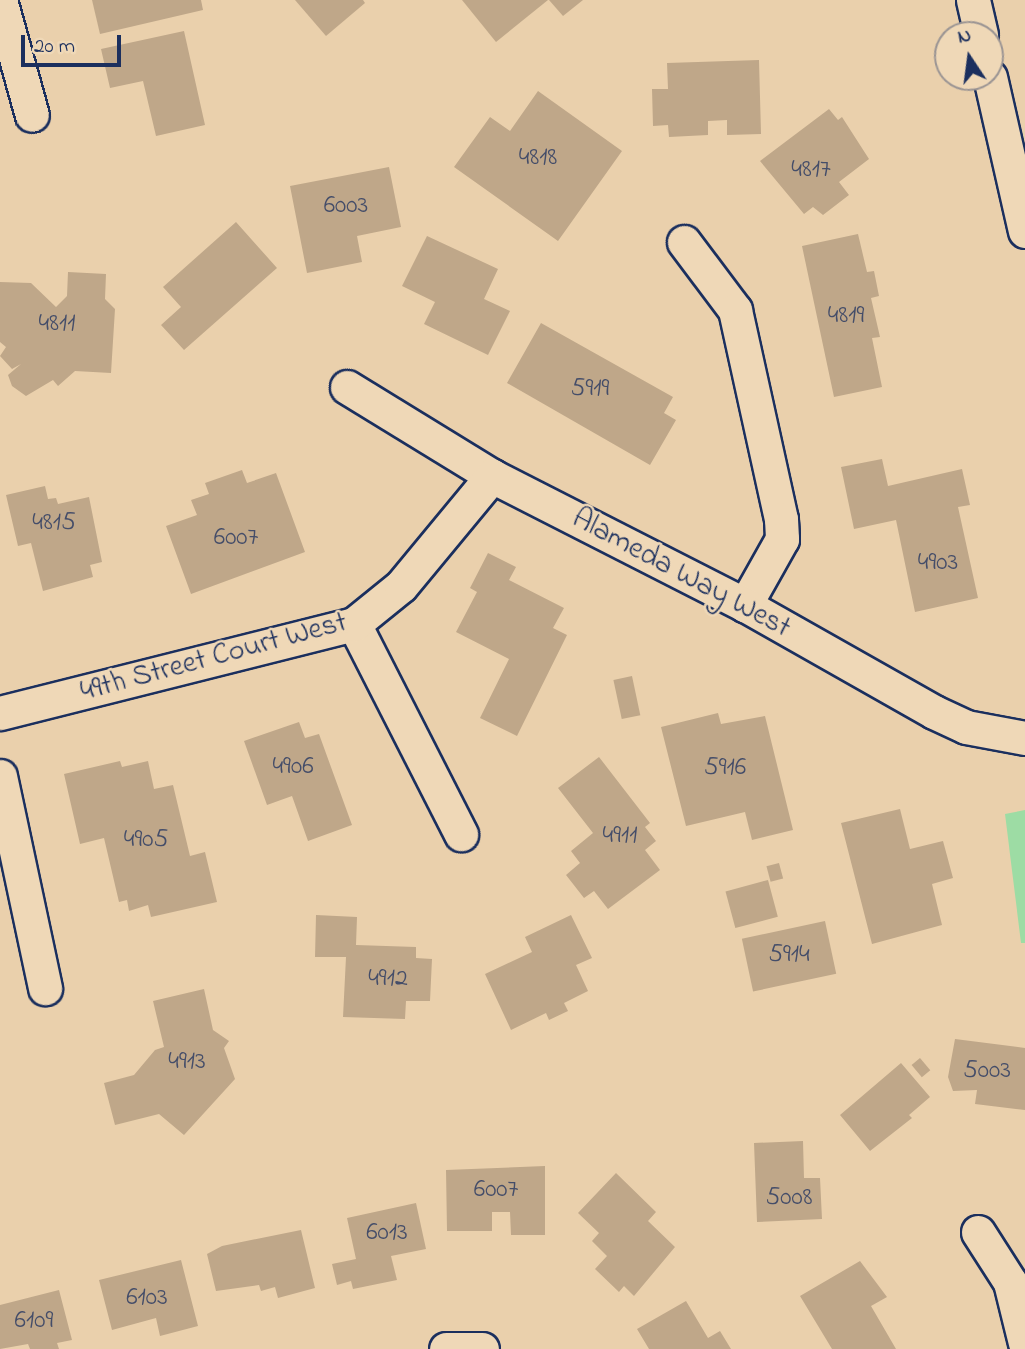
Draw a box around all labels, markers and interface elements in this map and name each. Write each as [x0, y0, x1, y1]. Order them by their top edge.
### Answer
scale bar [24, 21, 124, 65]
north arrow [934, 21, 1004, 91]
text: N [955, 22, 974, 52]
text: 20 m [34, 32, 75, 62]
house number: 4818 [519, 143, 557, 175]
house number: 4817 [791, 155, 831, 187]
house number: 6003 [324, 191, 368, 223]
house number: 4819 [828, 301, 864, 333]
house number: 4811 [39, 309, 75, 341]
house number: 5919 [571, 374, 609, 406]
street label: Alameda Way West [565, 501, 797, 647]
house number: 4815 [32, 508, 76, 540]
house number: 6007 [214, 523, 258, 555]
house number: 4903 [918, 548, 958, 580]
street label: 49th Street Court West [77, 605, 351, 711]
house number: 4906 [272, 752, 314, 784]
house number: 5916 [704, 753, 746, 785]
house number: 4911 [602, 821, 638, 853]
house number: 4905 [124, 825, 168, 857]
house number: 5914 [768, 940, 810, 972]
house number: 4912 [368, 964, 408, 996]
house number: 4913 [168, 1047, 206, 1079]
house number: 5003 [963, 1056, 1011, 1088]
house number: 6007 [474, 1175, 518, 1207]
house number: 5008 [765, 1183, 813, 1215]
house number: 6013 [366, 1218, 408, 1250]
house number: 6103 [126, 1283, 168, 1315]
house number: 6109 [15, 1306, 53, 1338]

